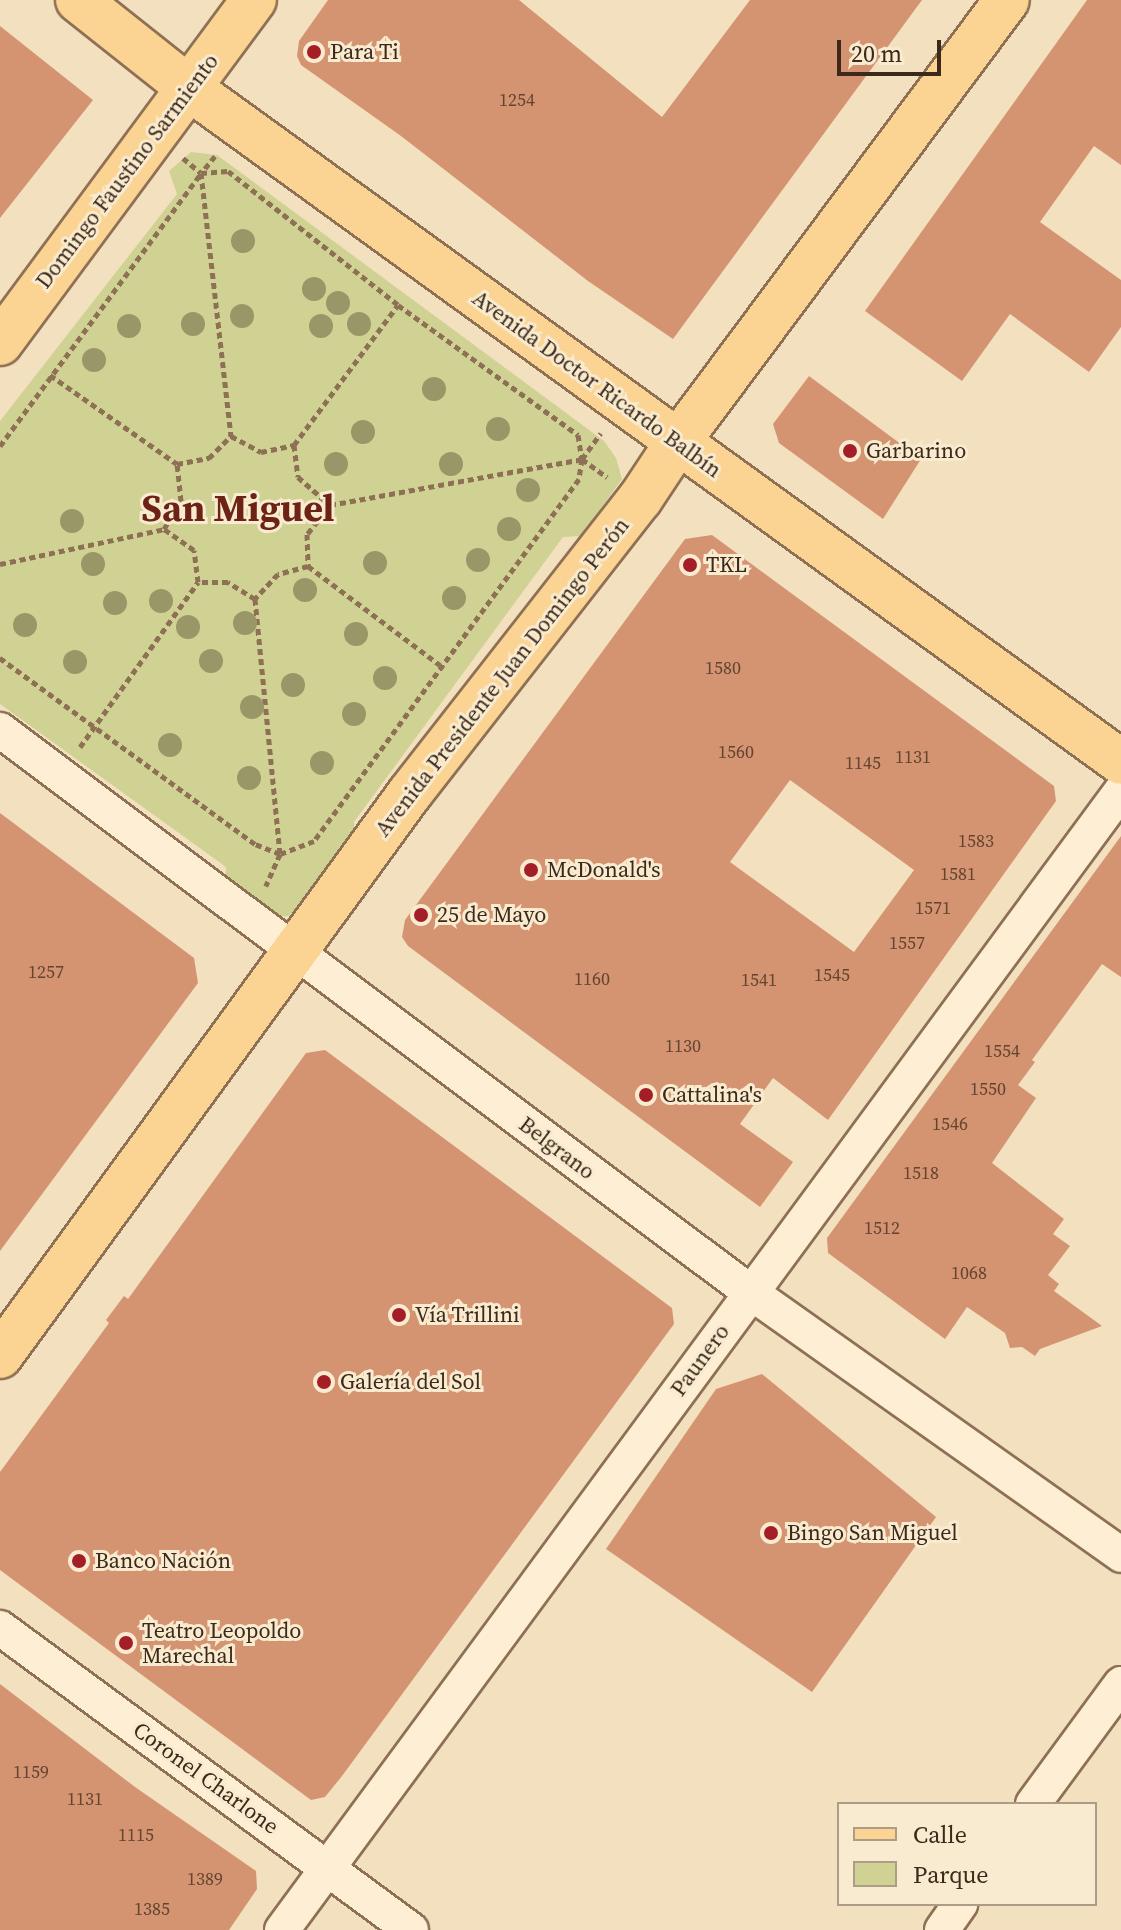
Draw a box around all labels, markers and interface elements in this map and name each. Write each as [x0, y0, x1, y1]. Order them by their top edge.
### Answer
scale bar [841, 24, 945, 74]
text: 20 m [851, 37, 902, 70]
place label: Para Ti [330, 39, 399, 65]
marker: Para Ti [305, 43, 323, 61]
street label: Domingo Faustino Sarmiento [30, 48, 224, 294]
house number: 1254 [499, 89, 535, 111]
street label: Avenida Doctor Ricardo Balbín [467, 285, 727, 483]
place label: Garbarino [866, 438, 966, 464]
marker: Garbarino [841, 442, 859, 460]
district label: San Miguel [141, 486, 335, 532]
street label: Avenida Presidente Juan Domingo Perón [369, 512, 635, 842]
place label: TKL [706, 552, 747, 578]
marker: TKL [681, 556, 699, 574]
house number: 1580 [705, 657, 741, 679]
house number: 1560 [718, 741, 754, 763]
house number: 1131 [895, 746, 931, 768]
house number: 1145 [845, 752, 881, 774]
house number: 1583 [958, 830, 994, 852]
place label: McDonald's [547, 857, 661, 883]
marker: McDonald's [522, 861, 540, 879]
house number: 1581 [940, 863, 976, 885]
house number: 1571 [915, 897, 951, 919]
place label: 25 de Mayo [437, 902, 546, 928]
marker: 25 de Mayo [412, 906, 430, 924]
house number: 1557 [889, 932, 925, 954]
house number: 1257 [28, 961, 64, 983]
house number: 1545 [814, 964, 850, 986]
house number: 1160 [574, 968, 610, 990]
house number: 1541 [741, 969, 777, 991]
house number: 1130 [665, 1035, 701, 1057]
house number: 1554 [984, 1040, 1020, 1062]
house number: 1550 [970, 1078, 1006, 1100]
place label: Cattalina's [662, 1082, 762, 1108]
marker: Cattalina's [637, 1086, 655, 1104]
street label: Belgrano [514, 1111, 600, 1185]
house number: 1546 [932, 1113, 968, 1135]
house number: 1518 [903, 1162, 939, 1184]
house number: 1512 [864, 1217, 900, 1239]
house number: 1068 [951, 1262, 987, 1284]
place label: Vía Trillini [415, 1302, 520, 1328]
marker: Vía Trillini [390, 1306, 408, 1324]
street label: Paunero [665, 1319, 735, 1401]
place label: Galería del Sol [340, 1369, 481, 1395]
marker: Galería del Sol [315, 1373, 333, 1391]
place label: Bingo San Miguel [787, 1520, 958, 1546]
marker: Bingo San Miguel [762, 1524, 780, 1542]
place label: Banco Nación [95, 1548, 231, 1574]
marker: Banco Nación [70, 1552, 88, 1570]
place label: Teatro Leopoldo Marechal [142, 1617, 301, 1668]
marker: Teatro Leopoldo Marechal [117, 1634, 135, 1652]
street label: Coronel Charlone [128, 1716, 284, 1840]
house number: 1159 [13, 1761, 49, 1783]
house number: 1131 [67, 1788, 103, 1810]
legend [837, 1802, 1097, 1906]
text: Calle [913, 1818, 967, 1851]
house number: 1115 [118, 1824, 154, 1846]
text: Parque [913, 1858, 989, 1891]
house number: 1389 [187, 1868, 223, 1890]
house number: 1385 [134, 1898, 170, 1920]

